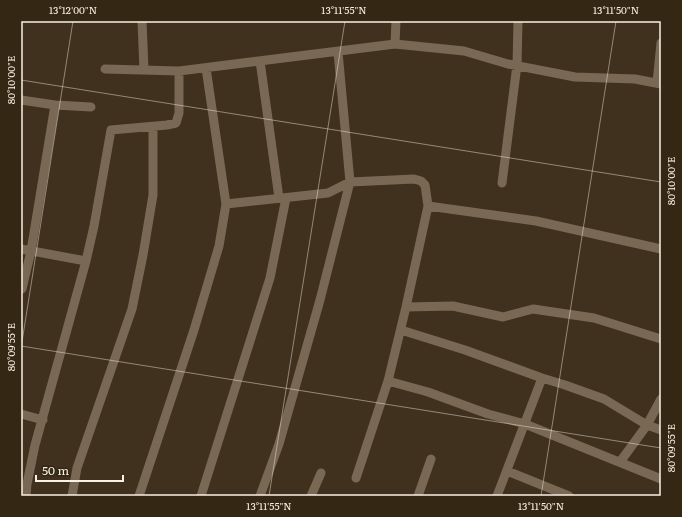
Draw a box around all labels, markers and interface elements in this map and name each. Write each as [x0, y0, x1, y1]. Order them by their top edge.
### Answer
text: 13°12'00"N [49, 2, 97, 17]
text: 13°11'55"N [321, 2, 367, 17]
text: 13°11'50"N [593, 2, 639, 17]
text: 80°10'00"E [3, 56, 18, 104]
text: 80°10'00"E [663, 157, 678, 205]
text: 80°09'55"E [3, 323, 18, 371]
text: 80°09'55"E [663, 424, 678, 472]
scale bar [36, 457, 123, 483]
text: 50 m [42, 461, 69, 479]
text: 13°11'55"N [246, 498, 292, 513]
text: 13°11'50"N [518, 498, 564, 513]

